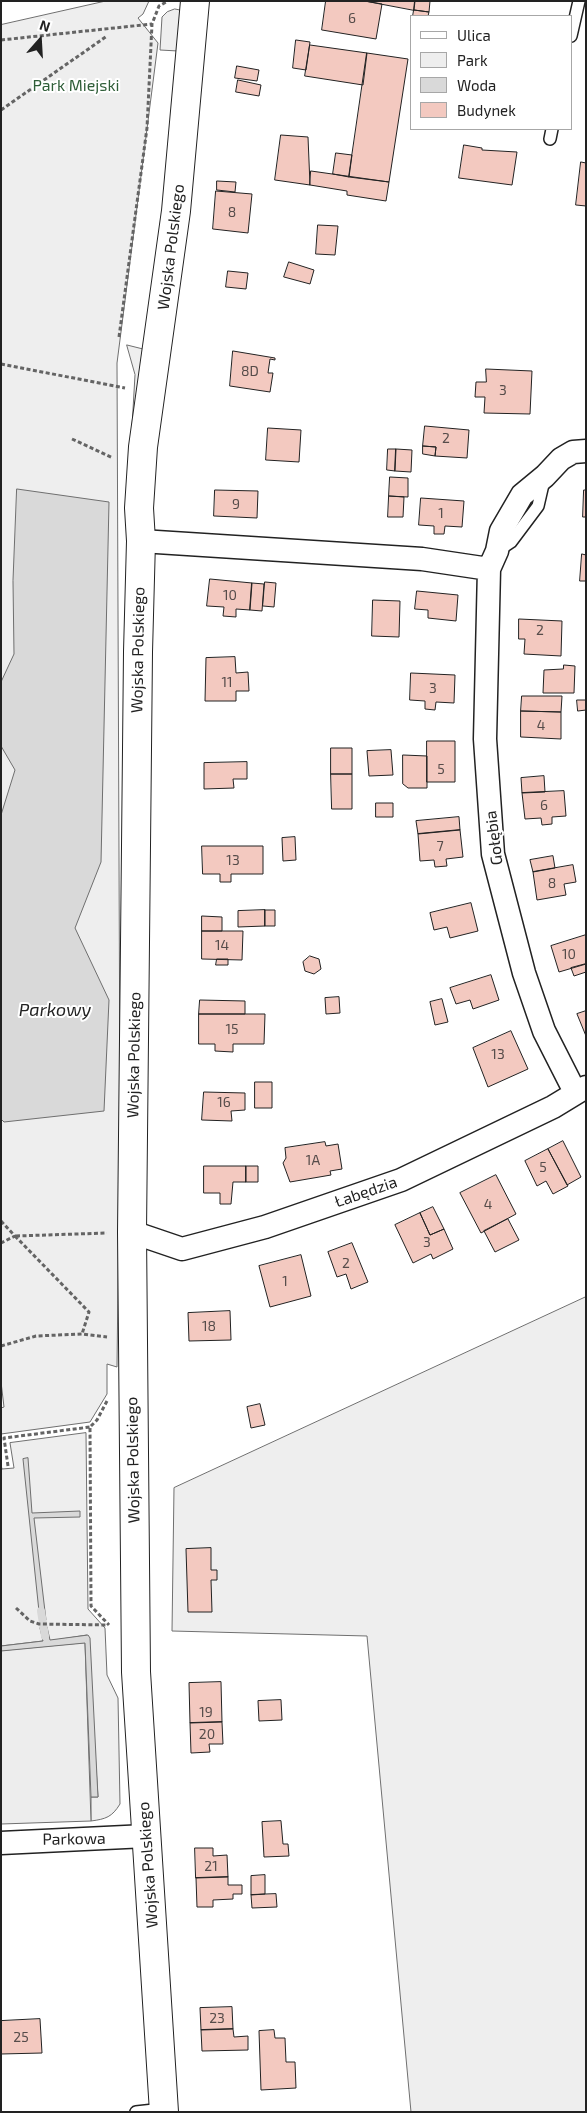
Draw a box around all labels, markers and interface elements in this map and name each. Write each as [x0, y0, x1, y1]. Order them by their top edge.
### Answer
house number: 6 [348, 10, 356, 26]
north arrow [15, 15, 65, 65]
legend [410, 15, 572, 130]
text: N [37, 16, 53, 35]
text: Ulica [457, 26, 491, 44]
text: Park [457, 51, 488, 69]
park label: Park Miejski [32, 76, 120, 96]
text: Woda [457, 76, 496, 94]
text: Budynek [457, 101, 516, 119]
street label: Wojska Polskiego [154, 183, 188, 311]
house number: 8 [228, 204, 236, 220]
house number: 8D [241, 363, 259, 379]
house number: 3 [499, 382, 507, 398]
house number: 2 [442, 430, 450, 446]
house number: 9 [232, 496, 240, 512]
house number: 1 [438, 505, 444, 521]
street label: Wojska Polskiego [127, 587, 149, 713]
house number: 10 [223, 587, 237, 603]
house number: 2 [536, 622, 544, 638]
house number: 11 [221, 674, 233, 690]
house number: 3 [429, 680, 437, 696]
house number: 4 [537, 717, 545, 733]
house number: 5 [437, 761, 445, 777]
house number: 6 [540, 797, 548, 813]
street label: Gołębia [481, 810, 507, 866]
house number: 7 [436, 838, 444, 854]
house number: 13 [226, 852, 240, 868]
house number: 8 [548, 875, 556, 891]
house number: 14 [215, 937, 229, 953]
house number: 10 [562, 946, 576, 962]
street label: Wojska Polskiego [123, 992, 145, 1118]
water label: Parkowy [19, 999, 91, 1021]
house number: 15 [225, 1021, 239, 1037]
house number: 13 [491, 1046, 505, 1062]
house number: 16 [217, 1094, 231, 1110]
house number: 1A [306, 1152, 320, 1168]
house number: 5 [539, 1159, 547, 1175]
street label: Łabędzia [332, 1172, 400, 1212]
house number: 4 [484, 1196, 492, 1212]
house number: 3 [423, 1234, 431, 1250]
house number: 2 [342, 1255, 350, 1271]
house number: 1 [282, 1273, 288, 1289]
house number: 18 [202, 1318, 216, 1334]
street label: Wojska Polskiego [122, 1397, 144, 1523]
house number: 19 [199, 1704, 213, 1720]
house number: 20 [199, 1726, 215, 1742]
street label: Wojska Polskiego [134, 1801, 162, 1929]
street label: Parkowa [42, 1829, 106, 1849]
house number: 21 [204, 1858, 218, 1874]
house number: 23 [209, 2010, 225, 2026]
house number: 25 [13, 2029, 29, 2045]

